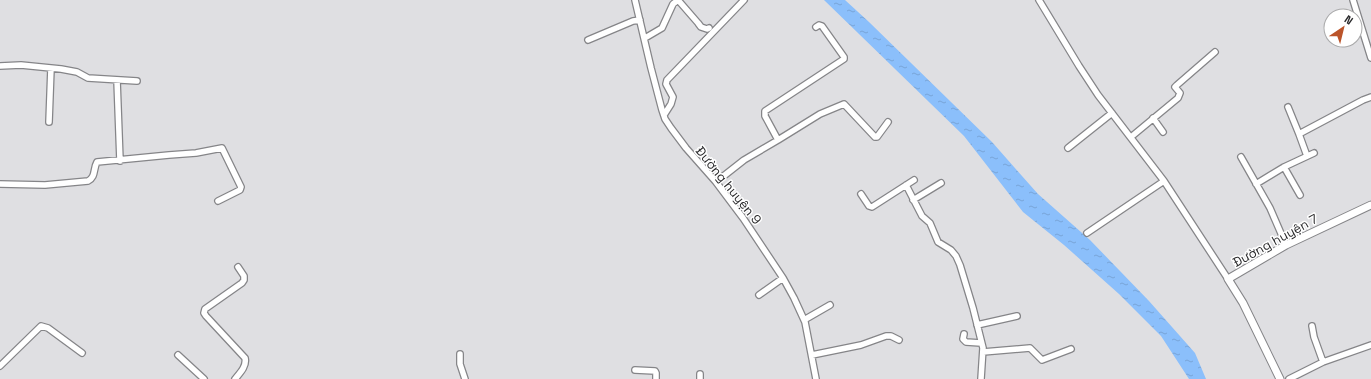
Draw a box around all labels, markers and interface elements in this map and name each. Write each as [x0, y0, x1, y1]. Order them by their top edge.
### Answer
north arrow [1323, 8, 1363, 48]
text: N [1342, 12, 1356, 28]
street label: Đường huyện 9 [692, 143, 765, 228]
street label: Đường huyện 7 [1230, 210, 1321, 271]

